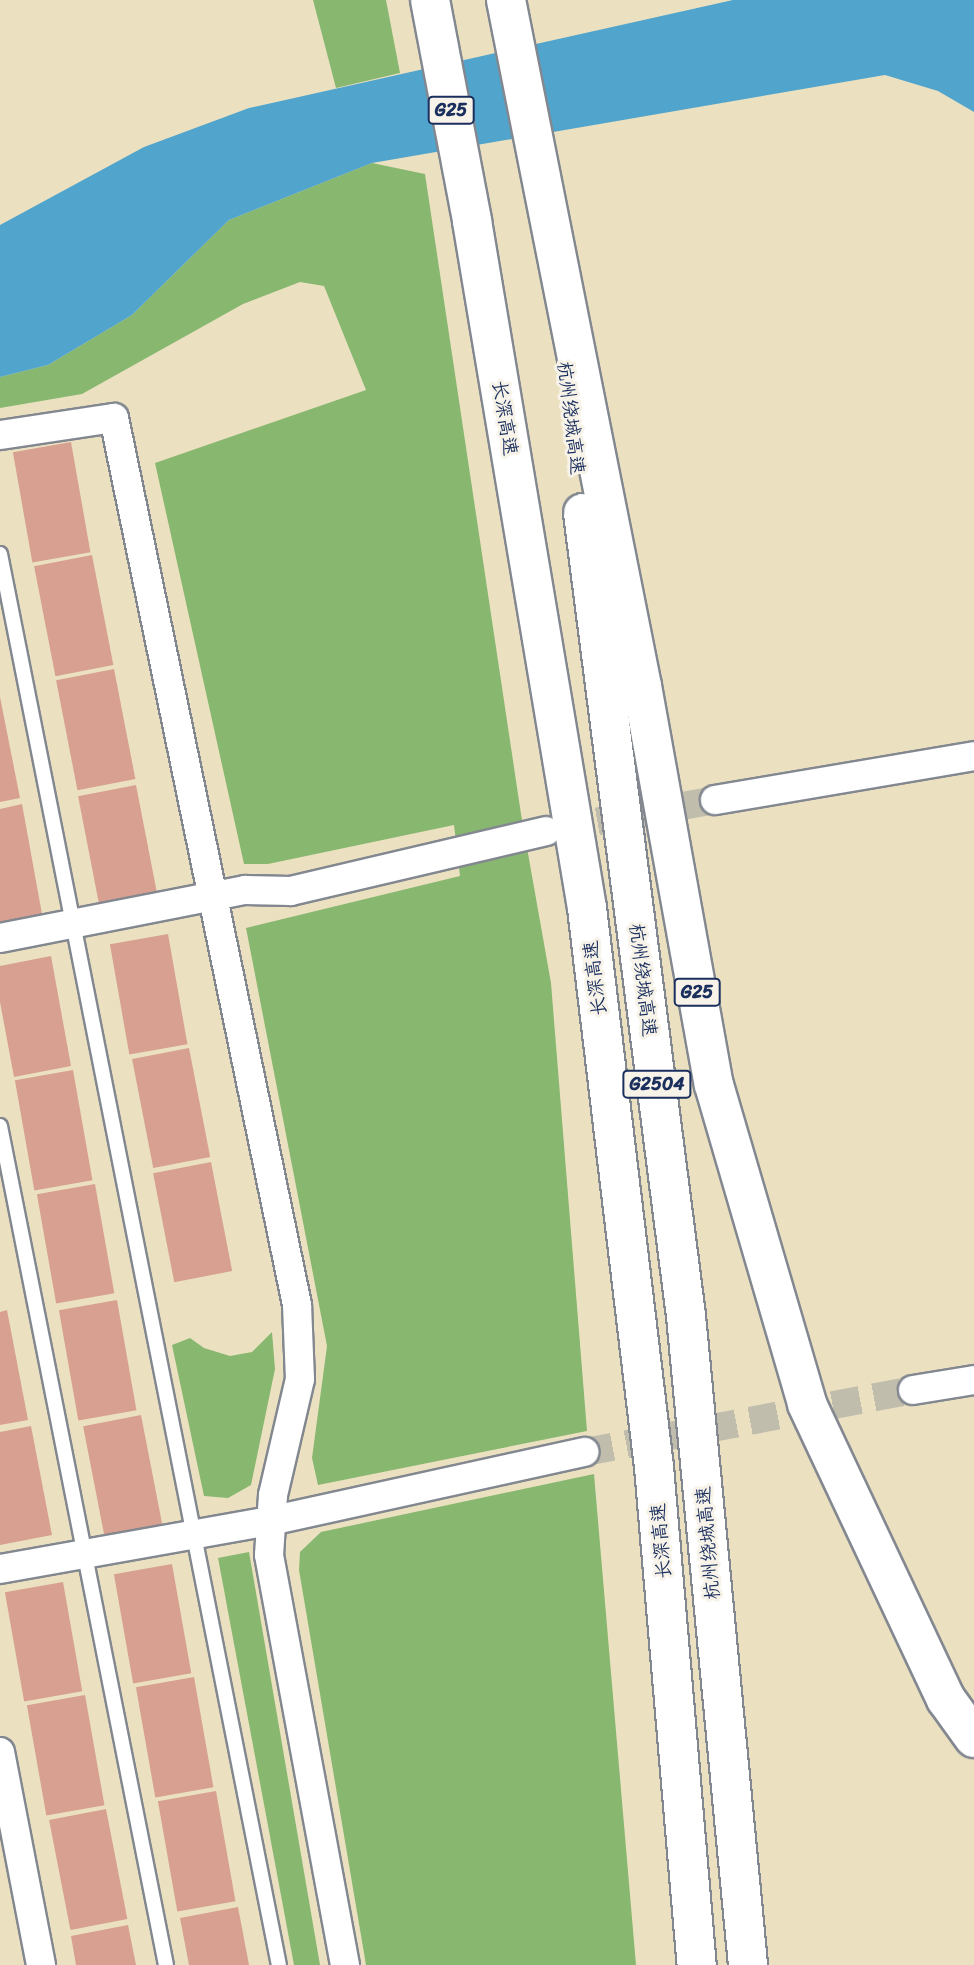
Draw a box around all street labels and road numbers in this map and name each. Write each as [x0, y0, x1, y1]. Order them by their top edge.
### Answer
road number: G25 [426, 96, 476, 124]
street label: 杭州绕城高速 [553, 360, 589, 476]
street label: 长深高速 [488, 379, 522, 457]
street label: 杭州绕城高速 [625, 922, 661, 1038]
street label: 长深高速 [579, 939, 611, 1017]
road number: G25 [672, 978, 722, 1007]
road number: G2504 [622, 1070, 692, 1098]
street label: 杭州绕城高速 [692, 1485, 724, 1601]
street label: 长深高速 [646, 1502, 676, 1580]

